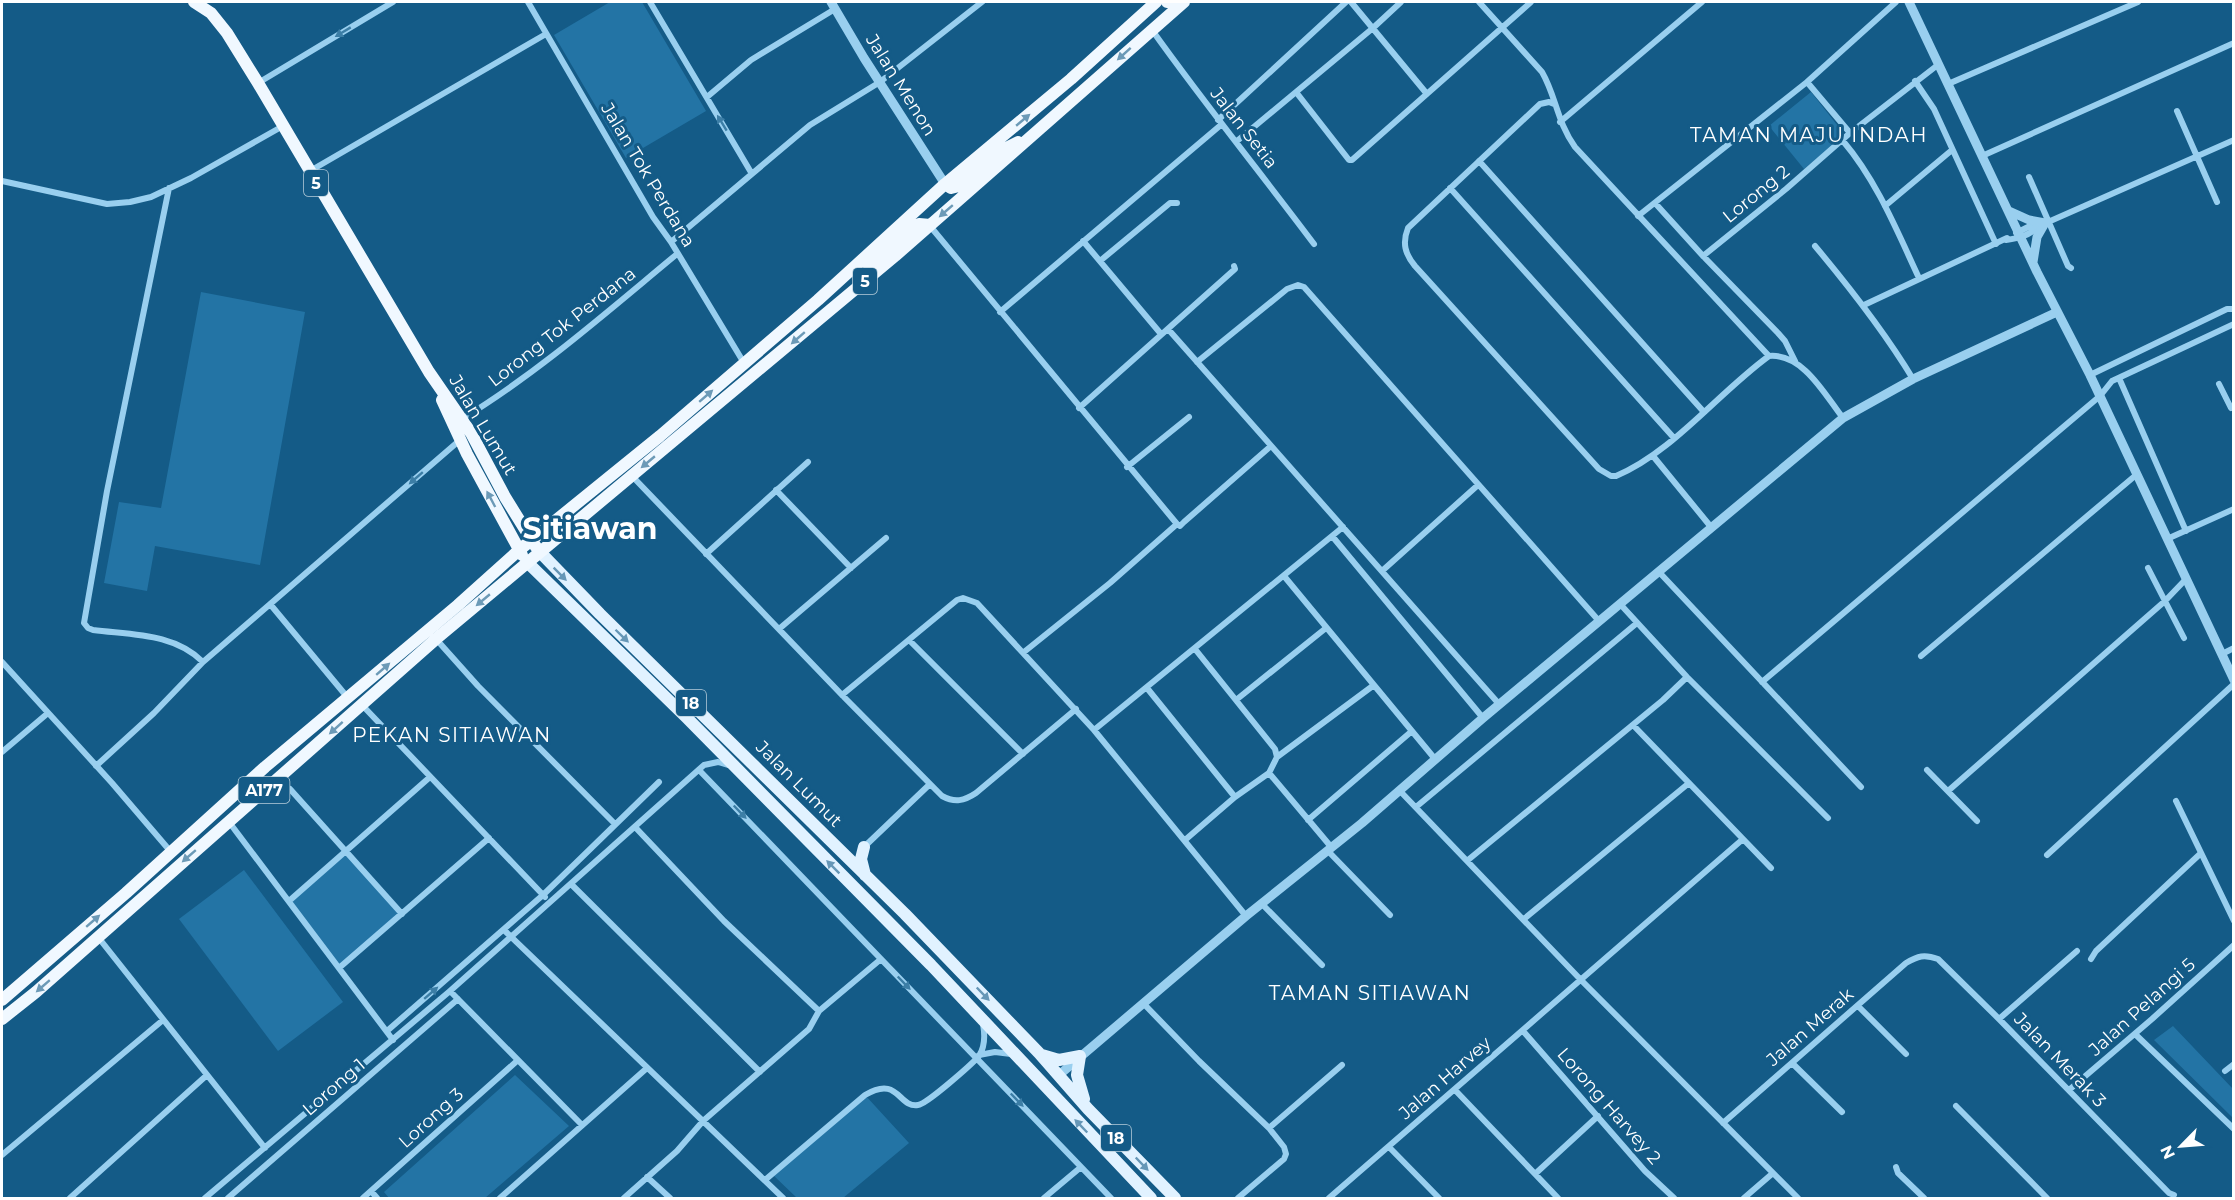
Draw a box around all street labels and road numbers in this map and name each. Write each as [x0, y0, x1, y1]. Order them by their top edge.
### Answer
street label: Jalan Menon [860, 29, 941, 140]
street label: Jalan Setia [1205, 82, 1282, 173]
street label: Jalan Tok Perdana [596, 98, 700, 251]
street label: Lorong 2 [1718, 160, 1794, 228]
road number: 5 [304, 170, 328, 196]
street label: Lorong Tok Perdana [484, 262, 640, 392]
road number: 5 [853, 268, 877, 294]
street label: Jalan Lumut [444, 370, 522, 479]
road number: 18 [676, 690, 706, 716]
street label: Jalan Lumut [751, 736, 847, 832]
road number: A177 [238, 777, 290, 803]
street label: Jalan Pelangi 5 [2084, 954, 2200, 1061]
street label: Jalan Merak [1761, 983, 1858, 1071]
street label: Jalan Merak 3 [2009, 1007, 2111, 1112]
street label: Jalan Harvey [1394, 1032, 1496, 1125]
street label: Lorong Harvey 2 [1553, 1043, 1665, 1169]
street label: Lorong 1 [298, 1054, 370, 1120]
street label: Lorong 3 [394, 1083, 468, 1153]
road number: 18 [1101, 1125, 1131, 1151]

